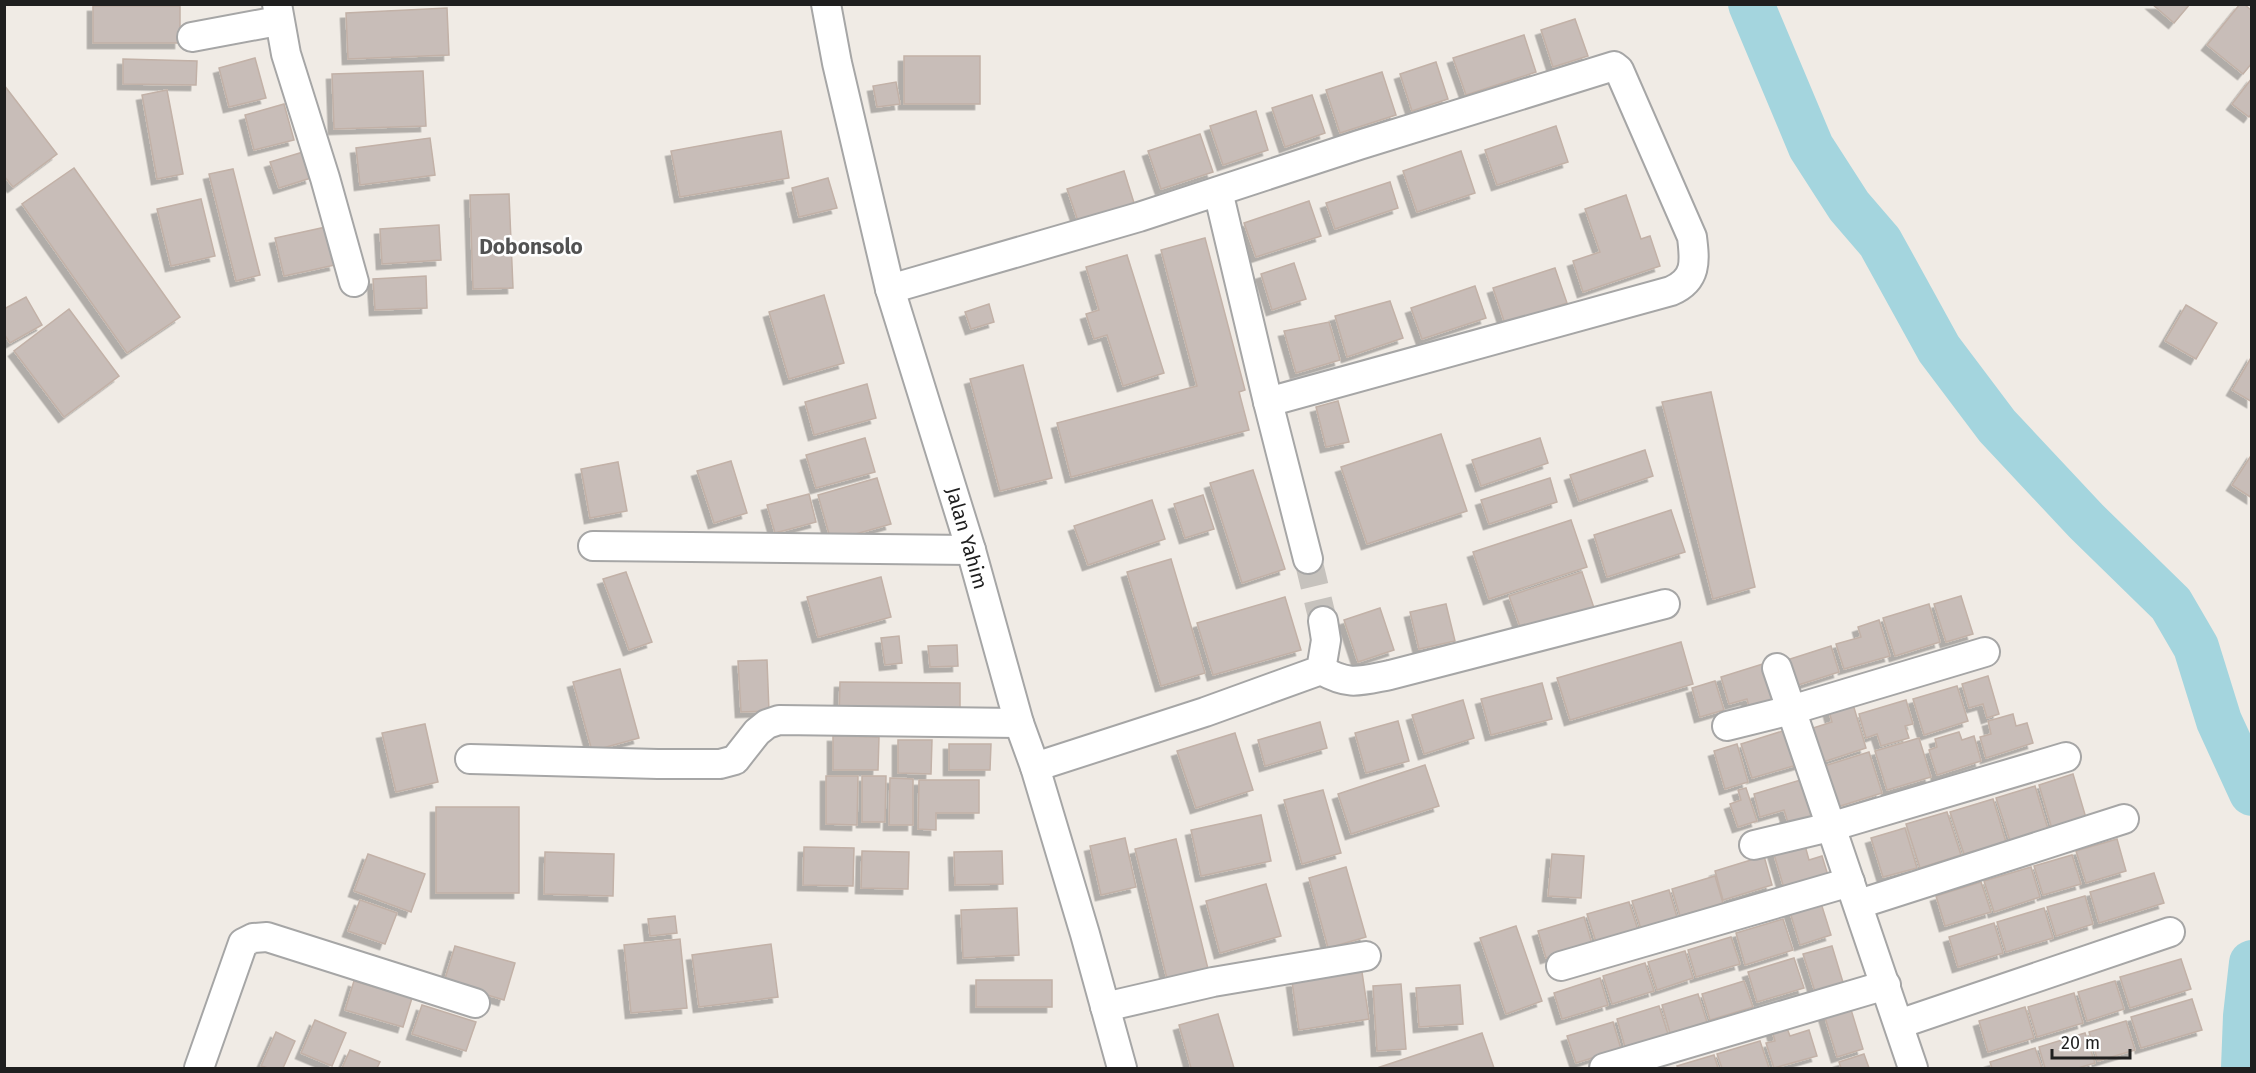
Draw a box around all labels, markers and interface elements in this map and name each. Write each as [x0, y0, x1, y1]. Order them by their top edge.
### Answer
district label: Dobonsolo [479, 234, 583, 260]
street label: Jalan Yahim [941, 484, 993, 592]
scale bar [2052, 1022, 2130, 1060]
text: 20 m [2061, 1032, 2100, 1054]

